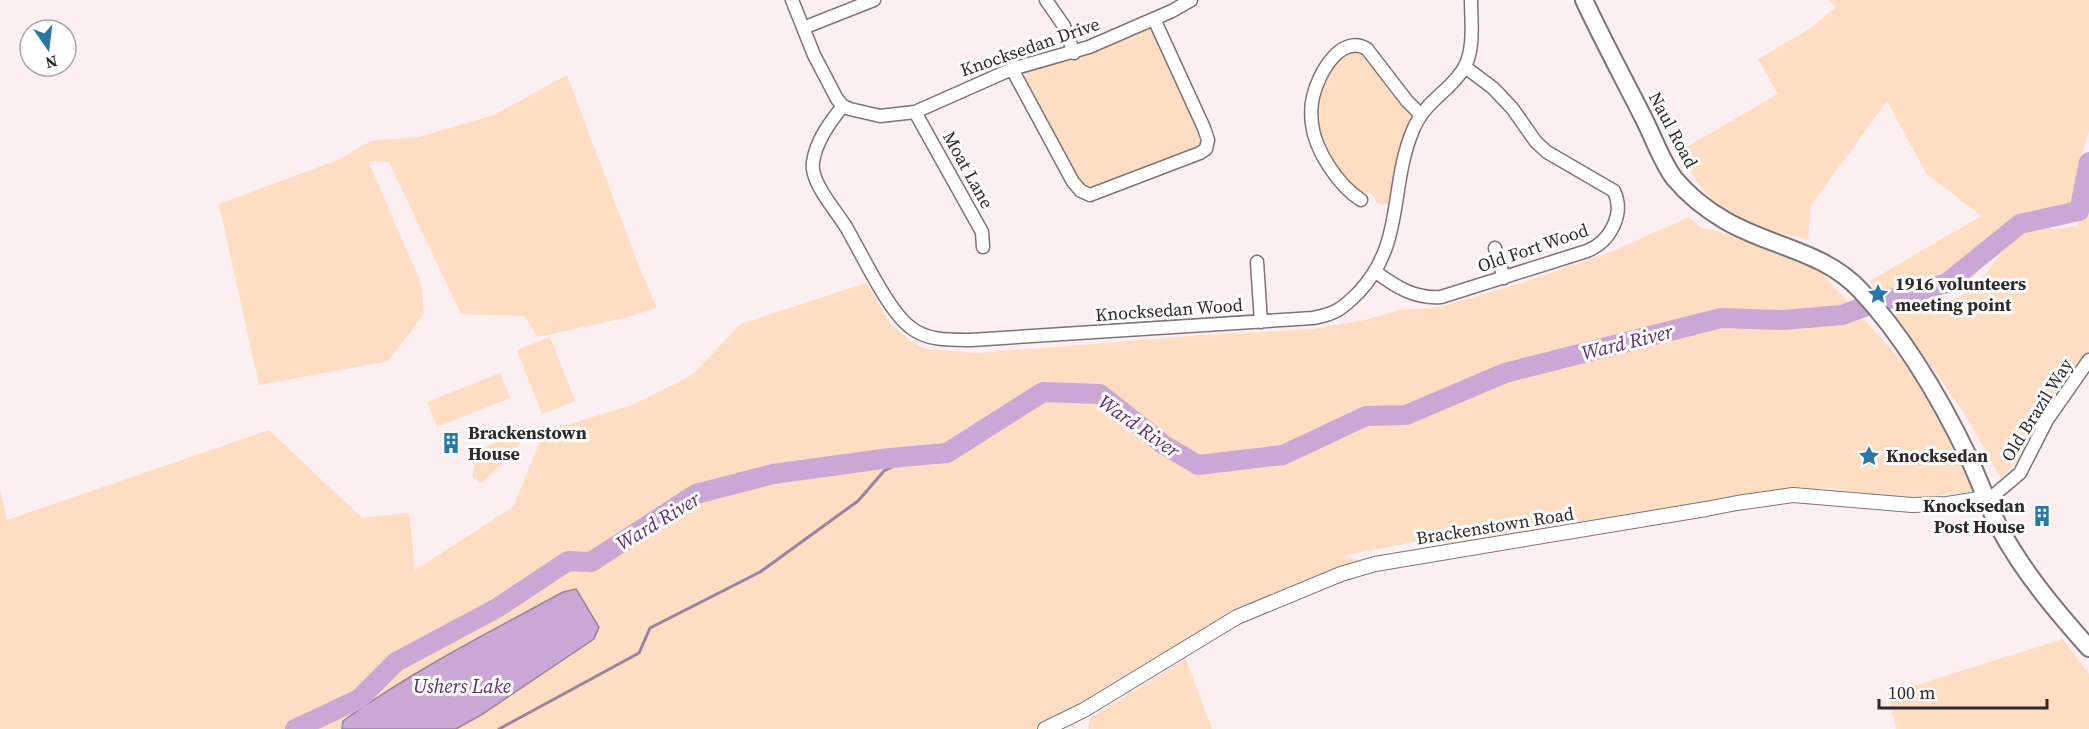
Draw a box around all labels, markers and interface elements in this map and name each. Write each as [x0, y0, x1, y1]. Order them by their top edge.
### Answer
street label: Knocksedan Drive [957, 11, 1103, 82]
north arrow [18, 18, 78, 78]
text: N [43, 50, 60, 75]
street label: Naul Road [1643, 87, 1704, 172]
street label: Moat Lane [937, 127, 1000, 213]
street label: Old Fort Wood [1474, 217, 1592, 278]
place label: 1916 volunteers meeting point [1895, 271, 2026, 317]
place icon: 1916 volunteers meeting point [1866, 282, 1890, 306]
street label: Knocksedan Wood [1094, 292, 1244, 327]
water label: Ward River [1578, 317, 1677, 367]
street label: Old Brazil Way [1995, 353, 2079, 466]
water label: Ward River [1093, 388, 1186, 465]
place label: Brackenstown House [468, 420, 587, 466]
building icon: Brackenstown House [439, 431, 463, 455]
place label: Knocksedan [1886, 443, 1988, 468]
place icon: Knocksedan [1857, 444, 1881, 468]
water label: Ward River [611, 484, 706, 557]
place label: Knocksedan Post House [1923, 493, 2025, 539]
street label: Brackenstown Road [1414, 501, 1576, 550]
building icon: Knocksedan Post House [2030, 504, 2054, 528]
water label: Ushers Lake [413, 672, 511, 700]
scale bar [1879, 672, 2047, 710]
text: 100 m [1888, 680, 1935, 705]

